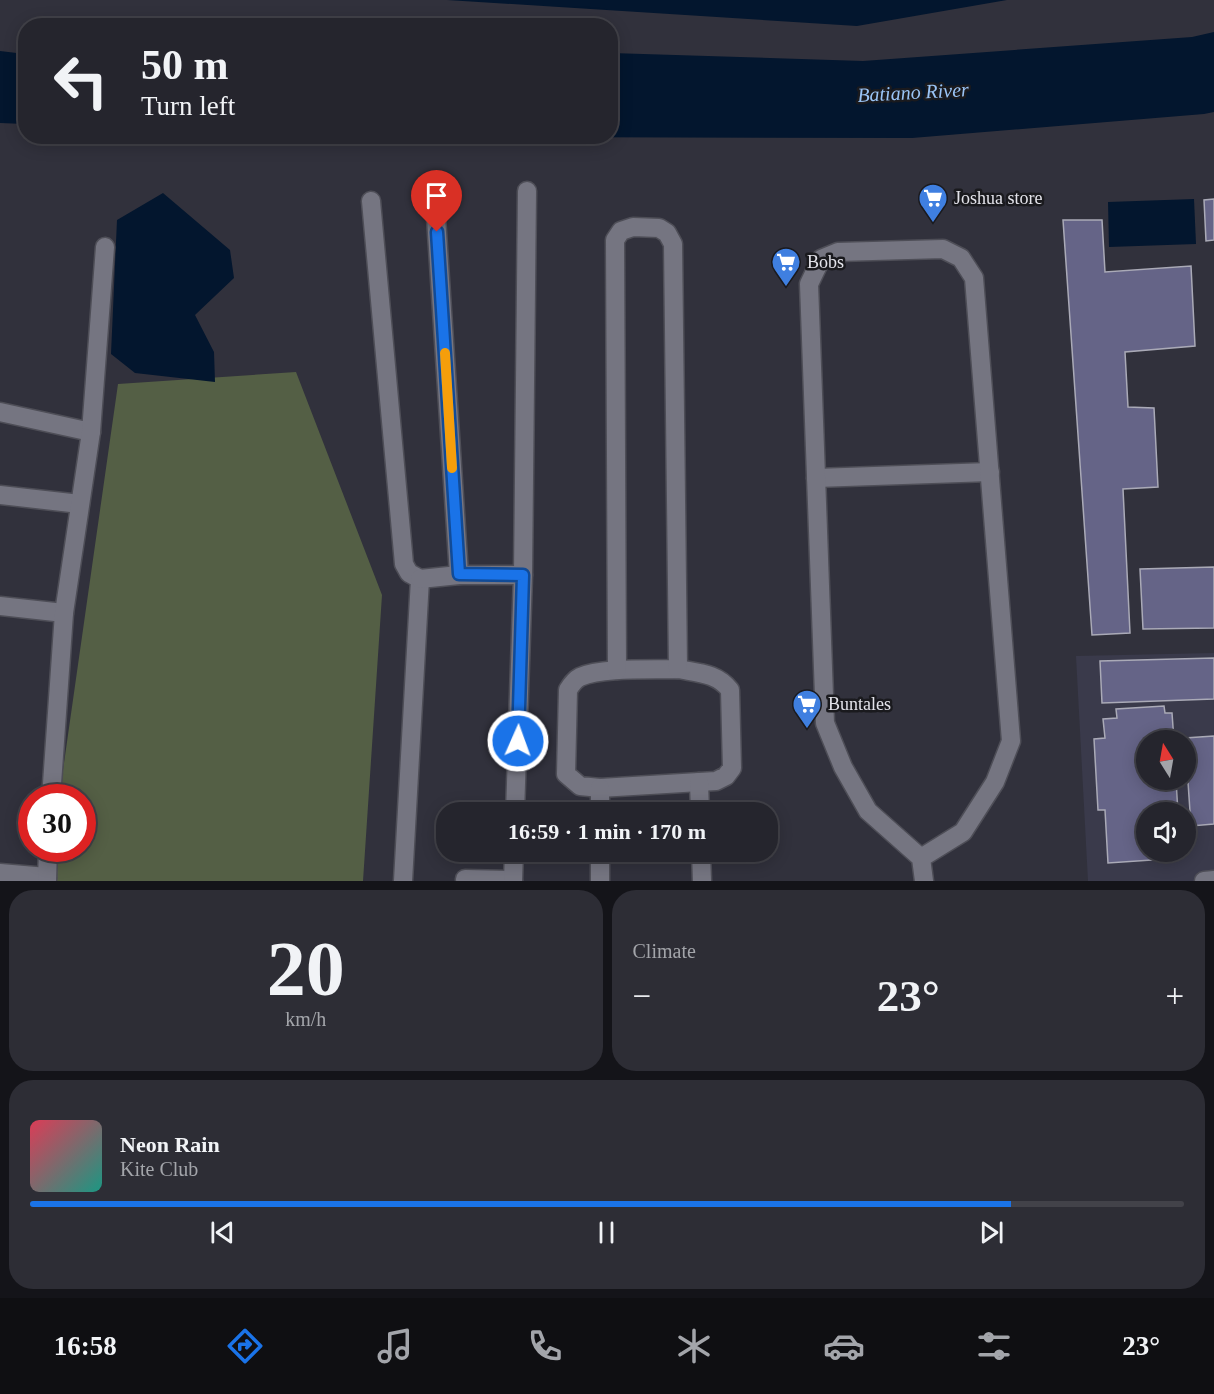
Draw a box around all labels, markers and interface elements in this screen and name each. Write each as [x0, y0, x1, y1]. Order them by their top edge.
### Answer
icon: left [42, 42, 120, 120]
text: 50 m [141, 42, 229, 88]
water label: Batiano River [857, 78, 970, 106]
text: Turn left [141, 91, 235, 121]
pin [411, 170, 462, 232]
icon: arrive [420, 179, 453, 212]
supermarket icon: Joshua store [917, 182, 949, 224]
place label: Joshua store [954, 188, 1043, 208]
supermarket icon: Bobs [770, 246, 802, 288]
place label: Bobs [807, 252, 844, 272]
supermarket icon: Buntales [791, 688, 823, 730]
place label: Buntales [828, 694, 891, 714]
position arrow [486, 709, 550, 773]
north arrow [1136, 730, 1196, 790]
map controls [1136, 730, 1196, 862]
speed limit sign: 30 [18, 784, 96, 862]
button: sound [1136, 802, 1196, 862]
text: 16:59 · 1 min · 170 m [508, 819, 706, 844]
text: 20 [267, 925, 345, 1012]
text: Climate [633, 940, 696, 962]
text: 23° [877, 971, 940, 1021]
text: − [633, 978, 651, 1014]
text: + [1165, 978, 1184, 1014]
text: km/h [285, 1008, 326, 1030]
text: Neon Rain [120, 1132, 220, 1157]
text: Kite Club [120, 1158, 198, 1180]
icon: previous [206, 1216, 239, 1249]
icon: pause [590, 1216, 623, 1249]
icon: next [975, 1216, 1008, 1249]
icon: directions [224, 1325, 266, 1367]
icon: music [374, 1325, 416, 1367]
icon: phone [524, 1325, 566, 1367]
icon: climate [673, 1325, 715, 1367]
icon: car [823, 1325, 865, 1367]
icon: filters [973, 1325, 1015, 1367]
text: 16:58 [54, 1331, 117, 1361]
text: 23° [1122, 1331, 1160, 1361]

